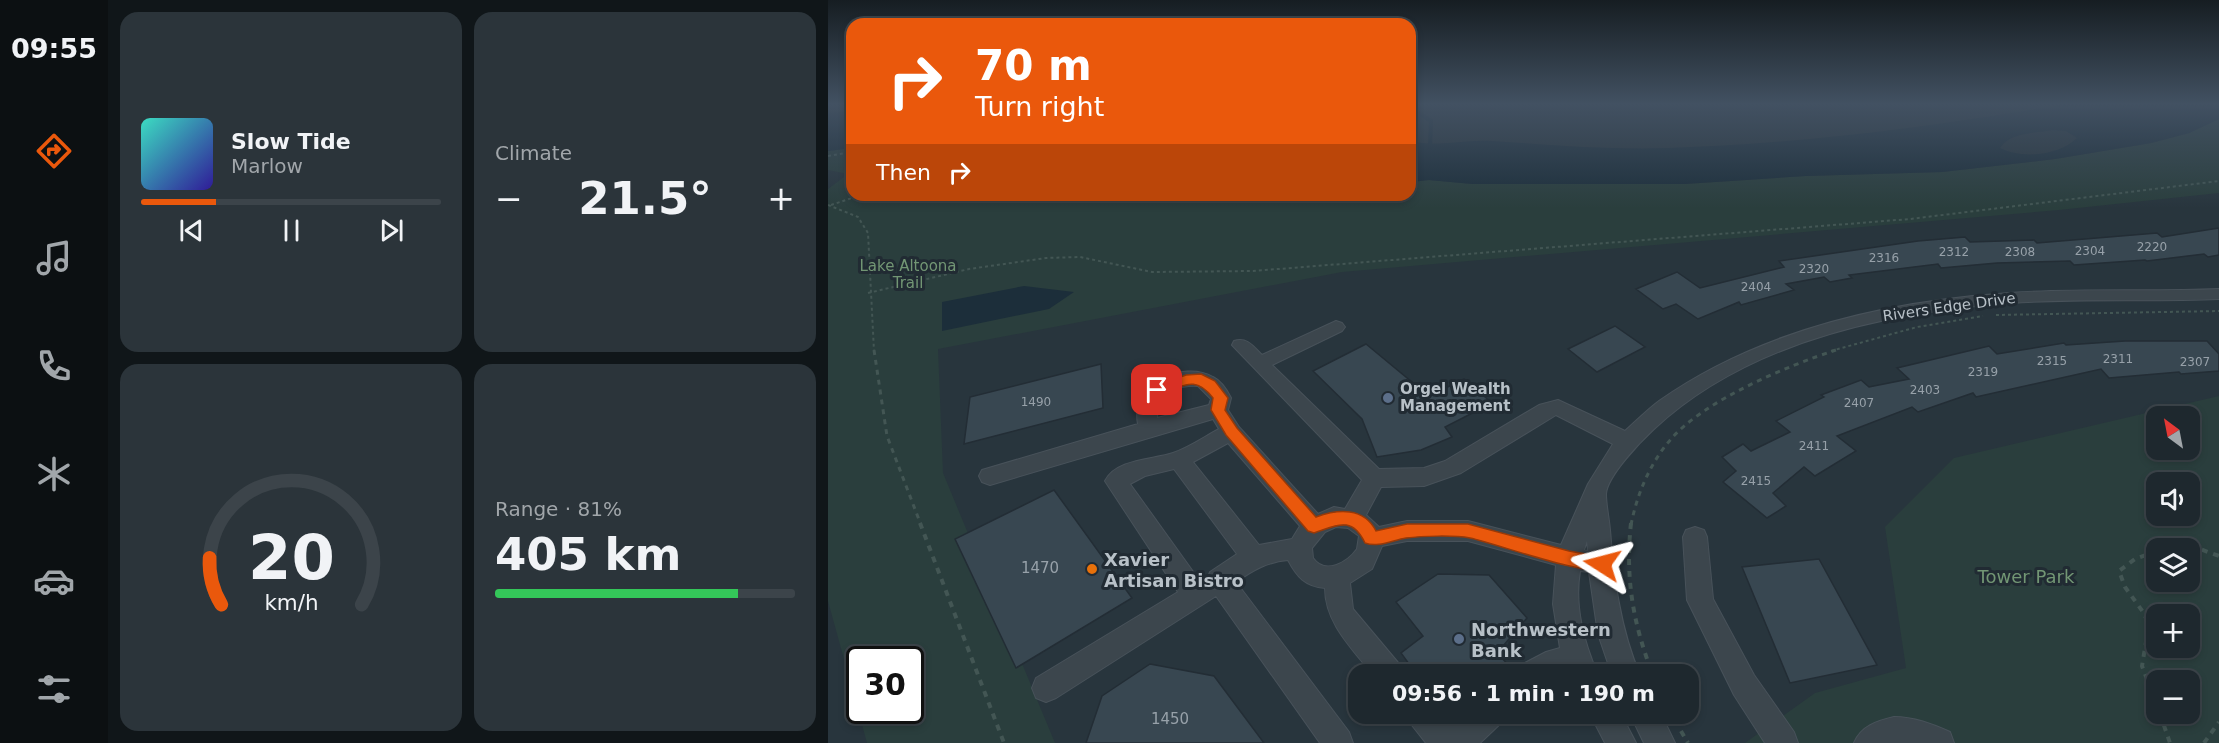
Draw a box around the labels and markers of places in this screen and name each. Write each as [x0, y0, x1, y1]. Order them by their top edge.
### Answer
pin [1131, 364, 1182, 415]
place label: Orgel Wealth Management [1400, 380, 1511, 415]
marker: Orgel Wealth Management [1381, 391, 1395, 405]
place label: Xavier Artisan Bistro [1104, 549, 1244, 591]
marker: Xavier Artisan Bistro [1085, 562, 1099, 576]
place label: Northwestern Bank [1471, 619, 1611, 661]
marker: Northwestern Bank [1452, 632, 1466, 646]

